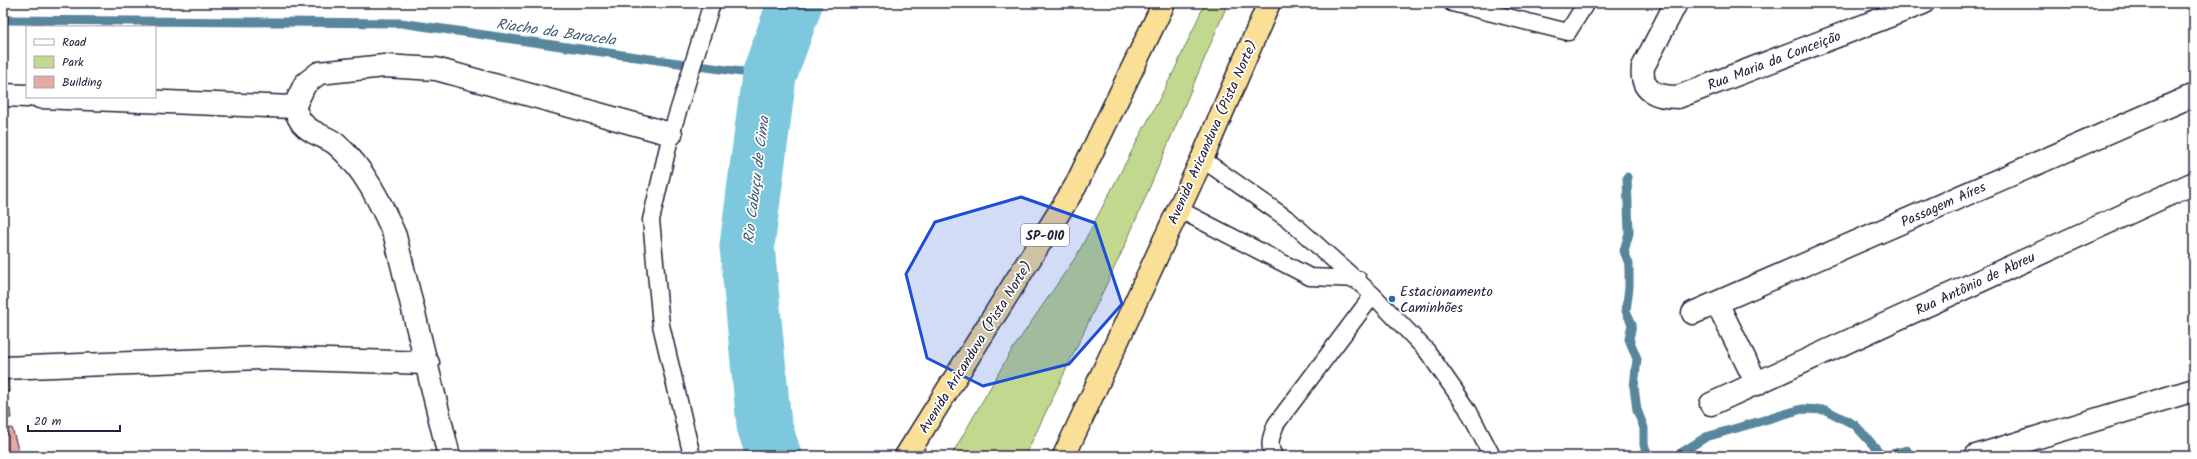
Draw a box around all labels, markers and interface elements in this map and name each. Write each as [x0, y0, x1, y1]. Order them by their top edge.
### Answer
water label: Riacho da Baracela [495, 13, 618, 53]
street label: Rua Maria da Conceição [1704, 25, 1844, 97]
legend [26, 26, 156, 98]
text: Road [62, 33, 87, 52]
street label: Avenida Aricanduva (Pista Norte) [1162, 37, 1264, 228]
text: Park [62, 53, 84, 72]
text: Building [62, 73, 102, 92]
water label: Rio Cabuçu de Cima [737, 114, 777, 245]
street label: Passagem Aíres [1897, 176, 1990, 233]
road number: SP-010 [1021, 224, 1069, 246]
street label: Rua Antônio de Abreu [1912, 246, 2039, 321]
street label: Avenida Aricanduva (Pista Norte) [914, 257, 1038, 438]
place label: Estacionamento Caminhões [1400, 281, 1493, 319]
marker: Estacionamento Caminhões [1387, 294, 1397, 304]
scale bar [28, 407, 120, 433]
text: 20 m [34, 412, 62, 431]

